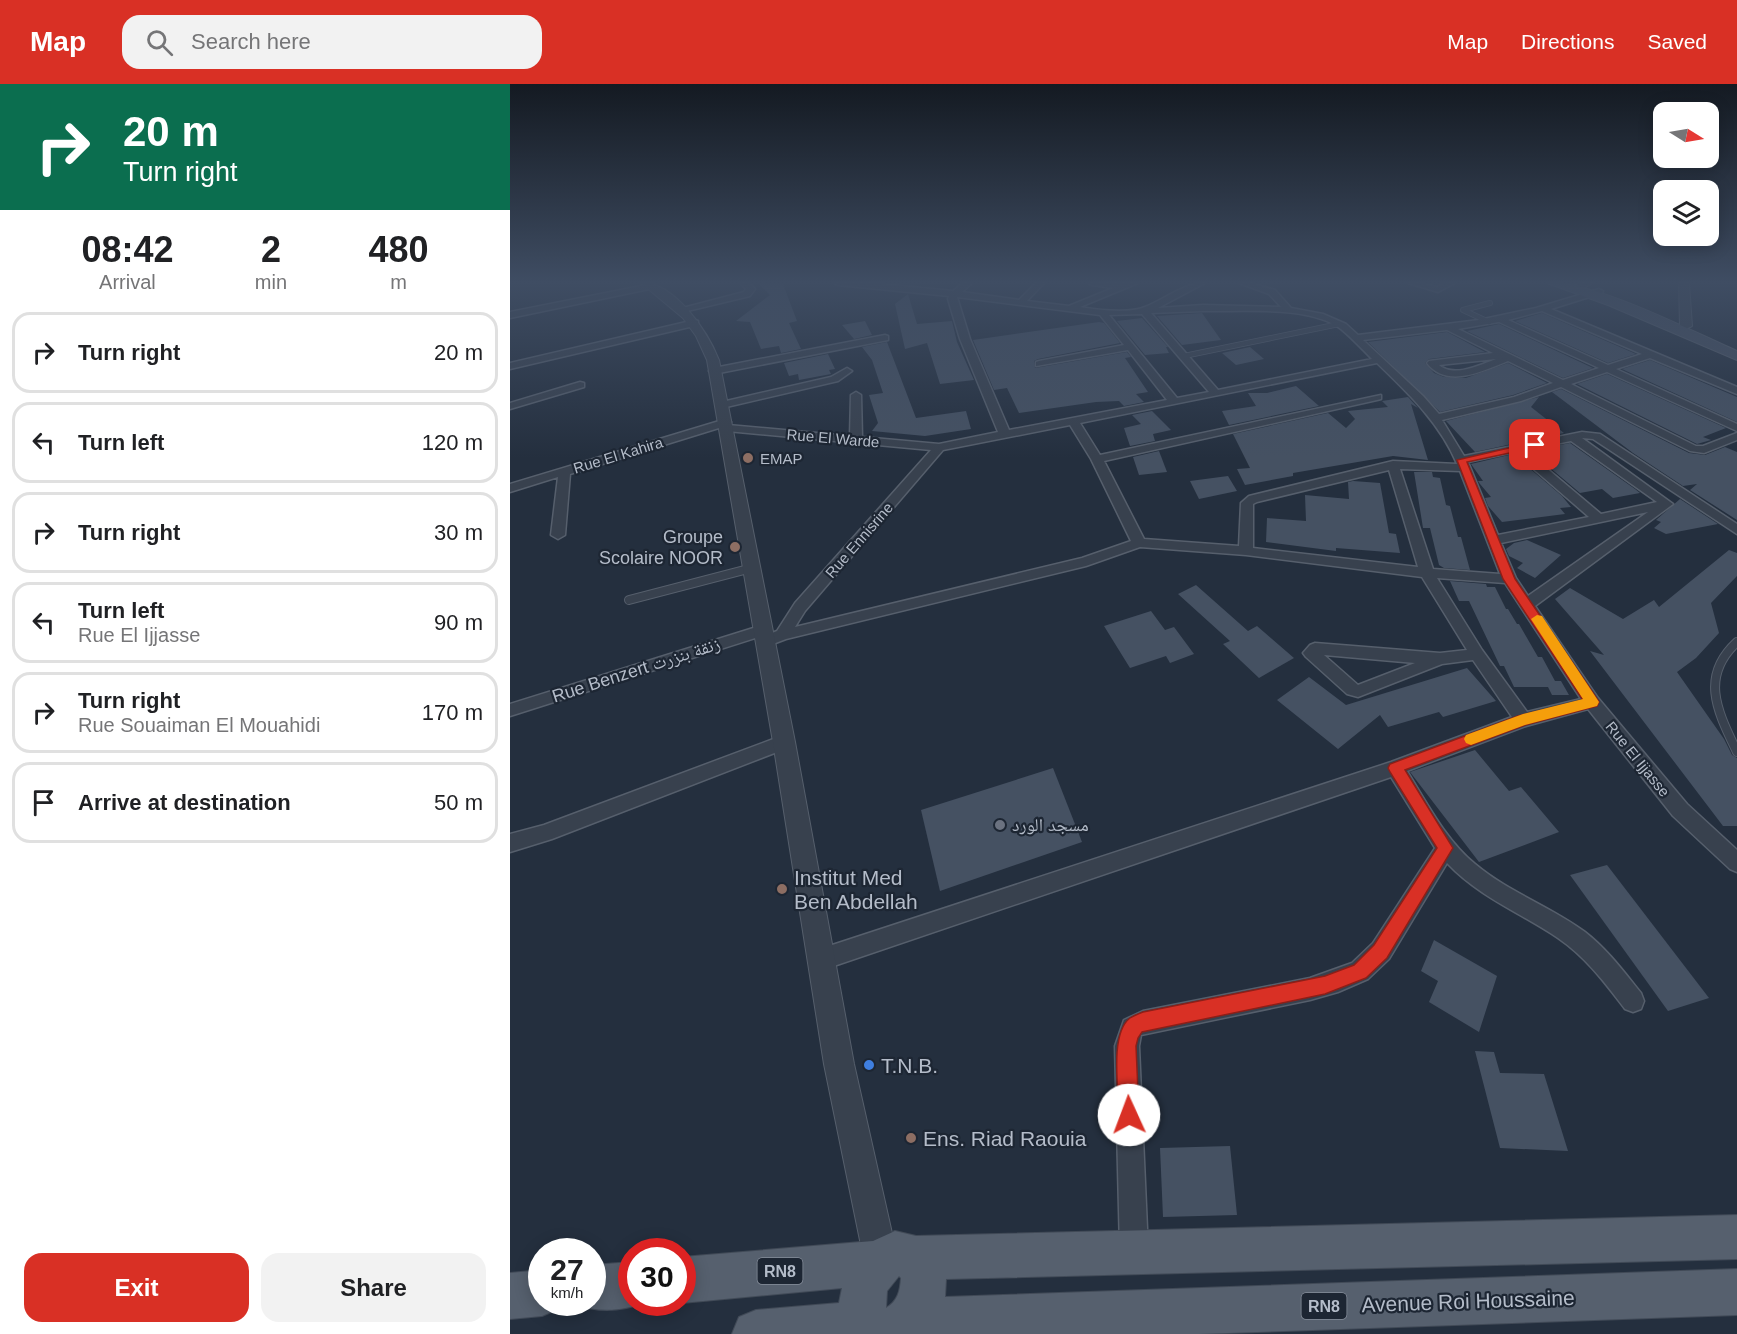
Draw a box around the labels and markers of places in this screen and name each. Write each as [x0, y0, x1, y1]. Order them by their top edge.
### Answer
pin [1509, 419, 1560, 470]
place label: EMAP [760, 450, 803, 467]
marker: EMAP [741, 451, 755, 465]
place label: Groupe Scolaire NOOR [599, 527, 723, 568]
marker: Groupe Scolaire NOOR [728, 540, 742, 554]
place label: مسجد الورد [1012, 815, 1089, 835]
marker: مسجد الورد [993, 818, 1007, 832]
place label: Institut Med Ben Abdellah [794, 866, 918, 913]
marker: Institut Med Ben Abdellah [775, 882, 789, 896]
place label: T.N.B. [881, 1054, 938, 1077]
marker: T.N.B. [862, 1058, 876, 1072]
place label: Ens. Riad Raouia [923, 1127, 1087, 1150]
marker: Ens. Riad Raouia [904, 1131, 918, 1145]

